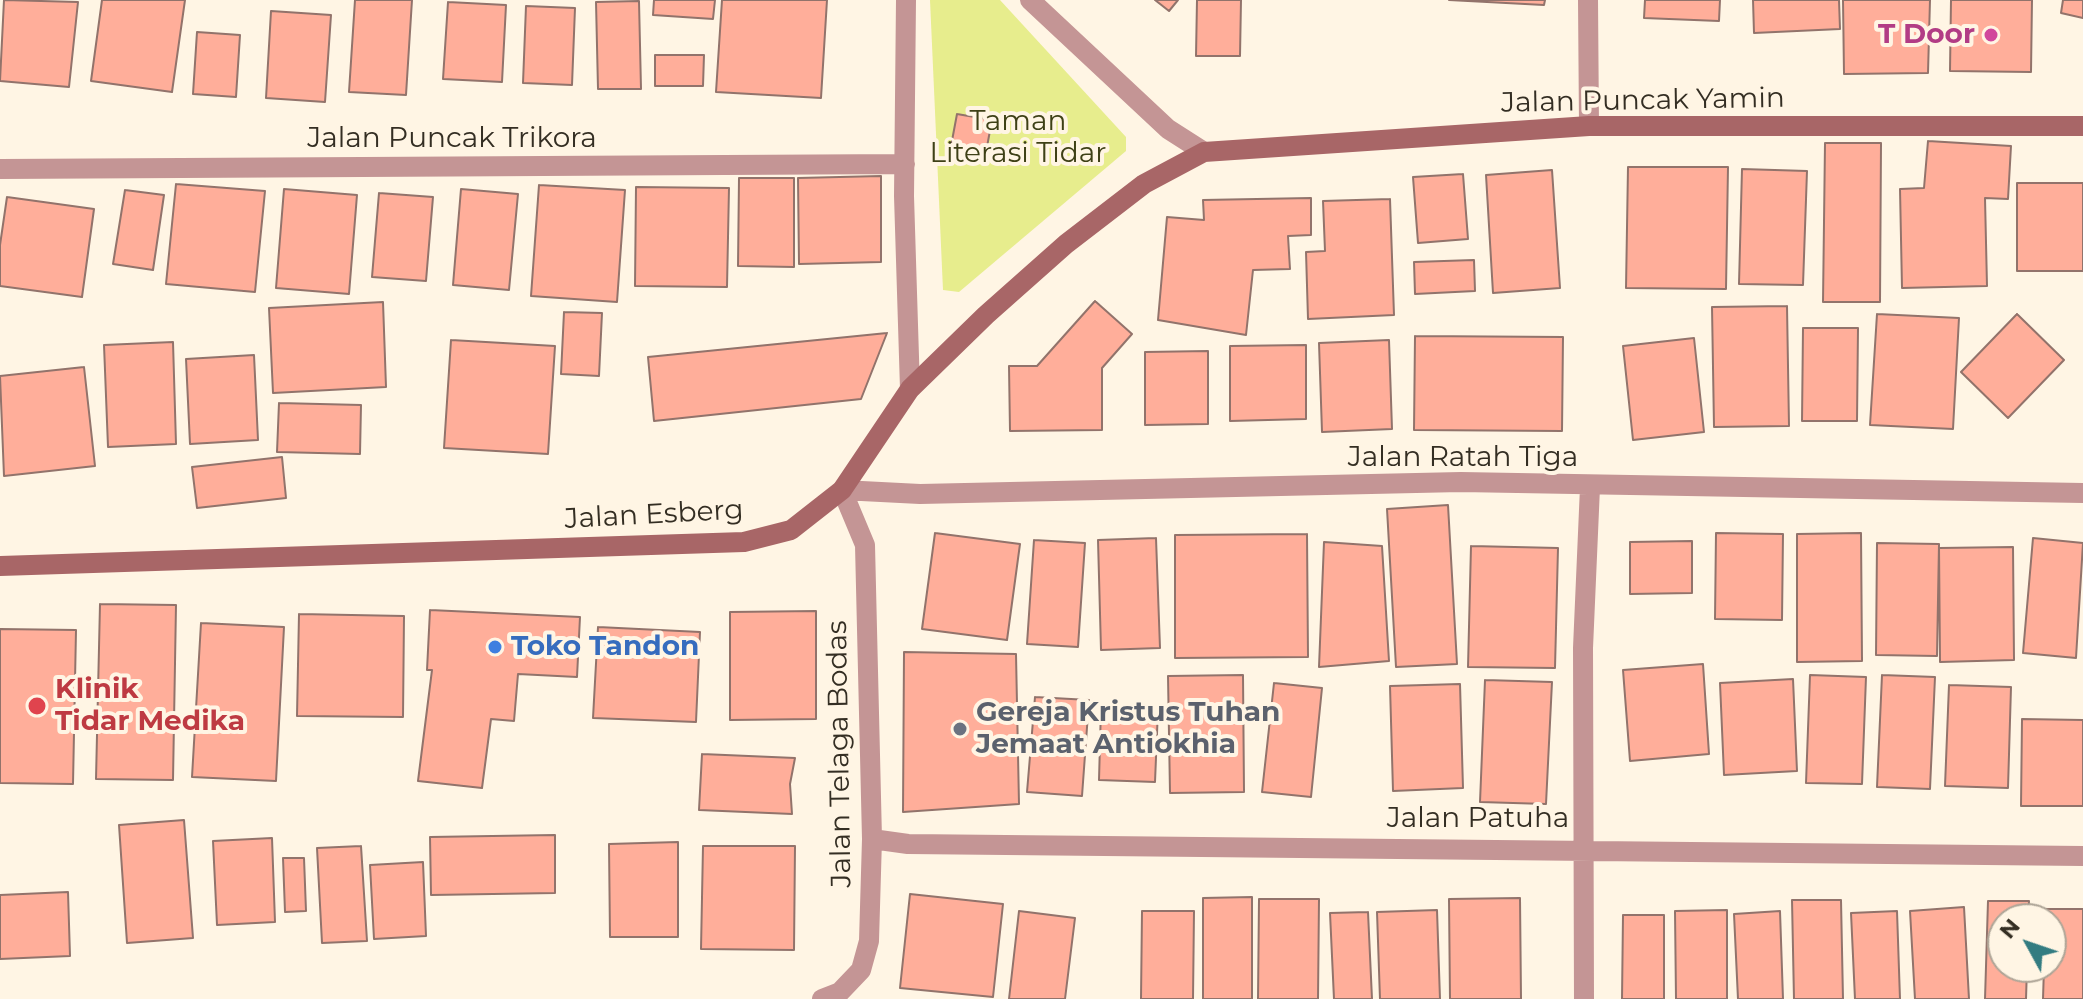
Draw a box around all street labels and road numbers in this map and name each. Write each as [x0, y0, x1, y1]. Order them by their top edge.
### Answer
street label: Jalan Puncak Yamin [1501, 82, 1785, 120]
street label: Jalan Puncak Trikora [307, 122, 597, 156]
street label: Jalan Ratah Tiga [1348, 441, 1578, 475]
street label: Jalan Esberg [564, 494, 744, 536]
street label: Jalan Telaga Bodas [821, 620, 859, 888]
street label: Jalan Patuha [1387, 802, 1569, 836]

